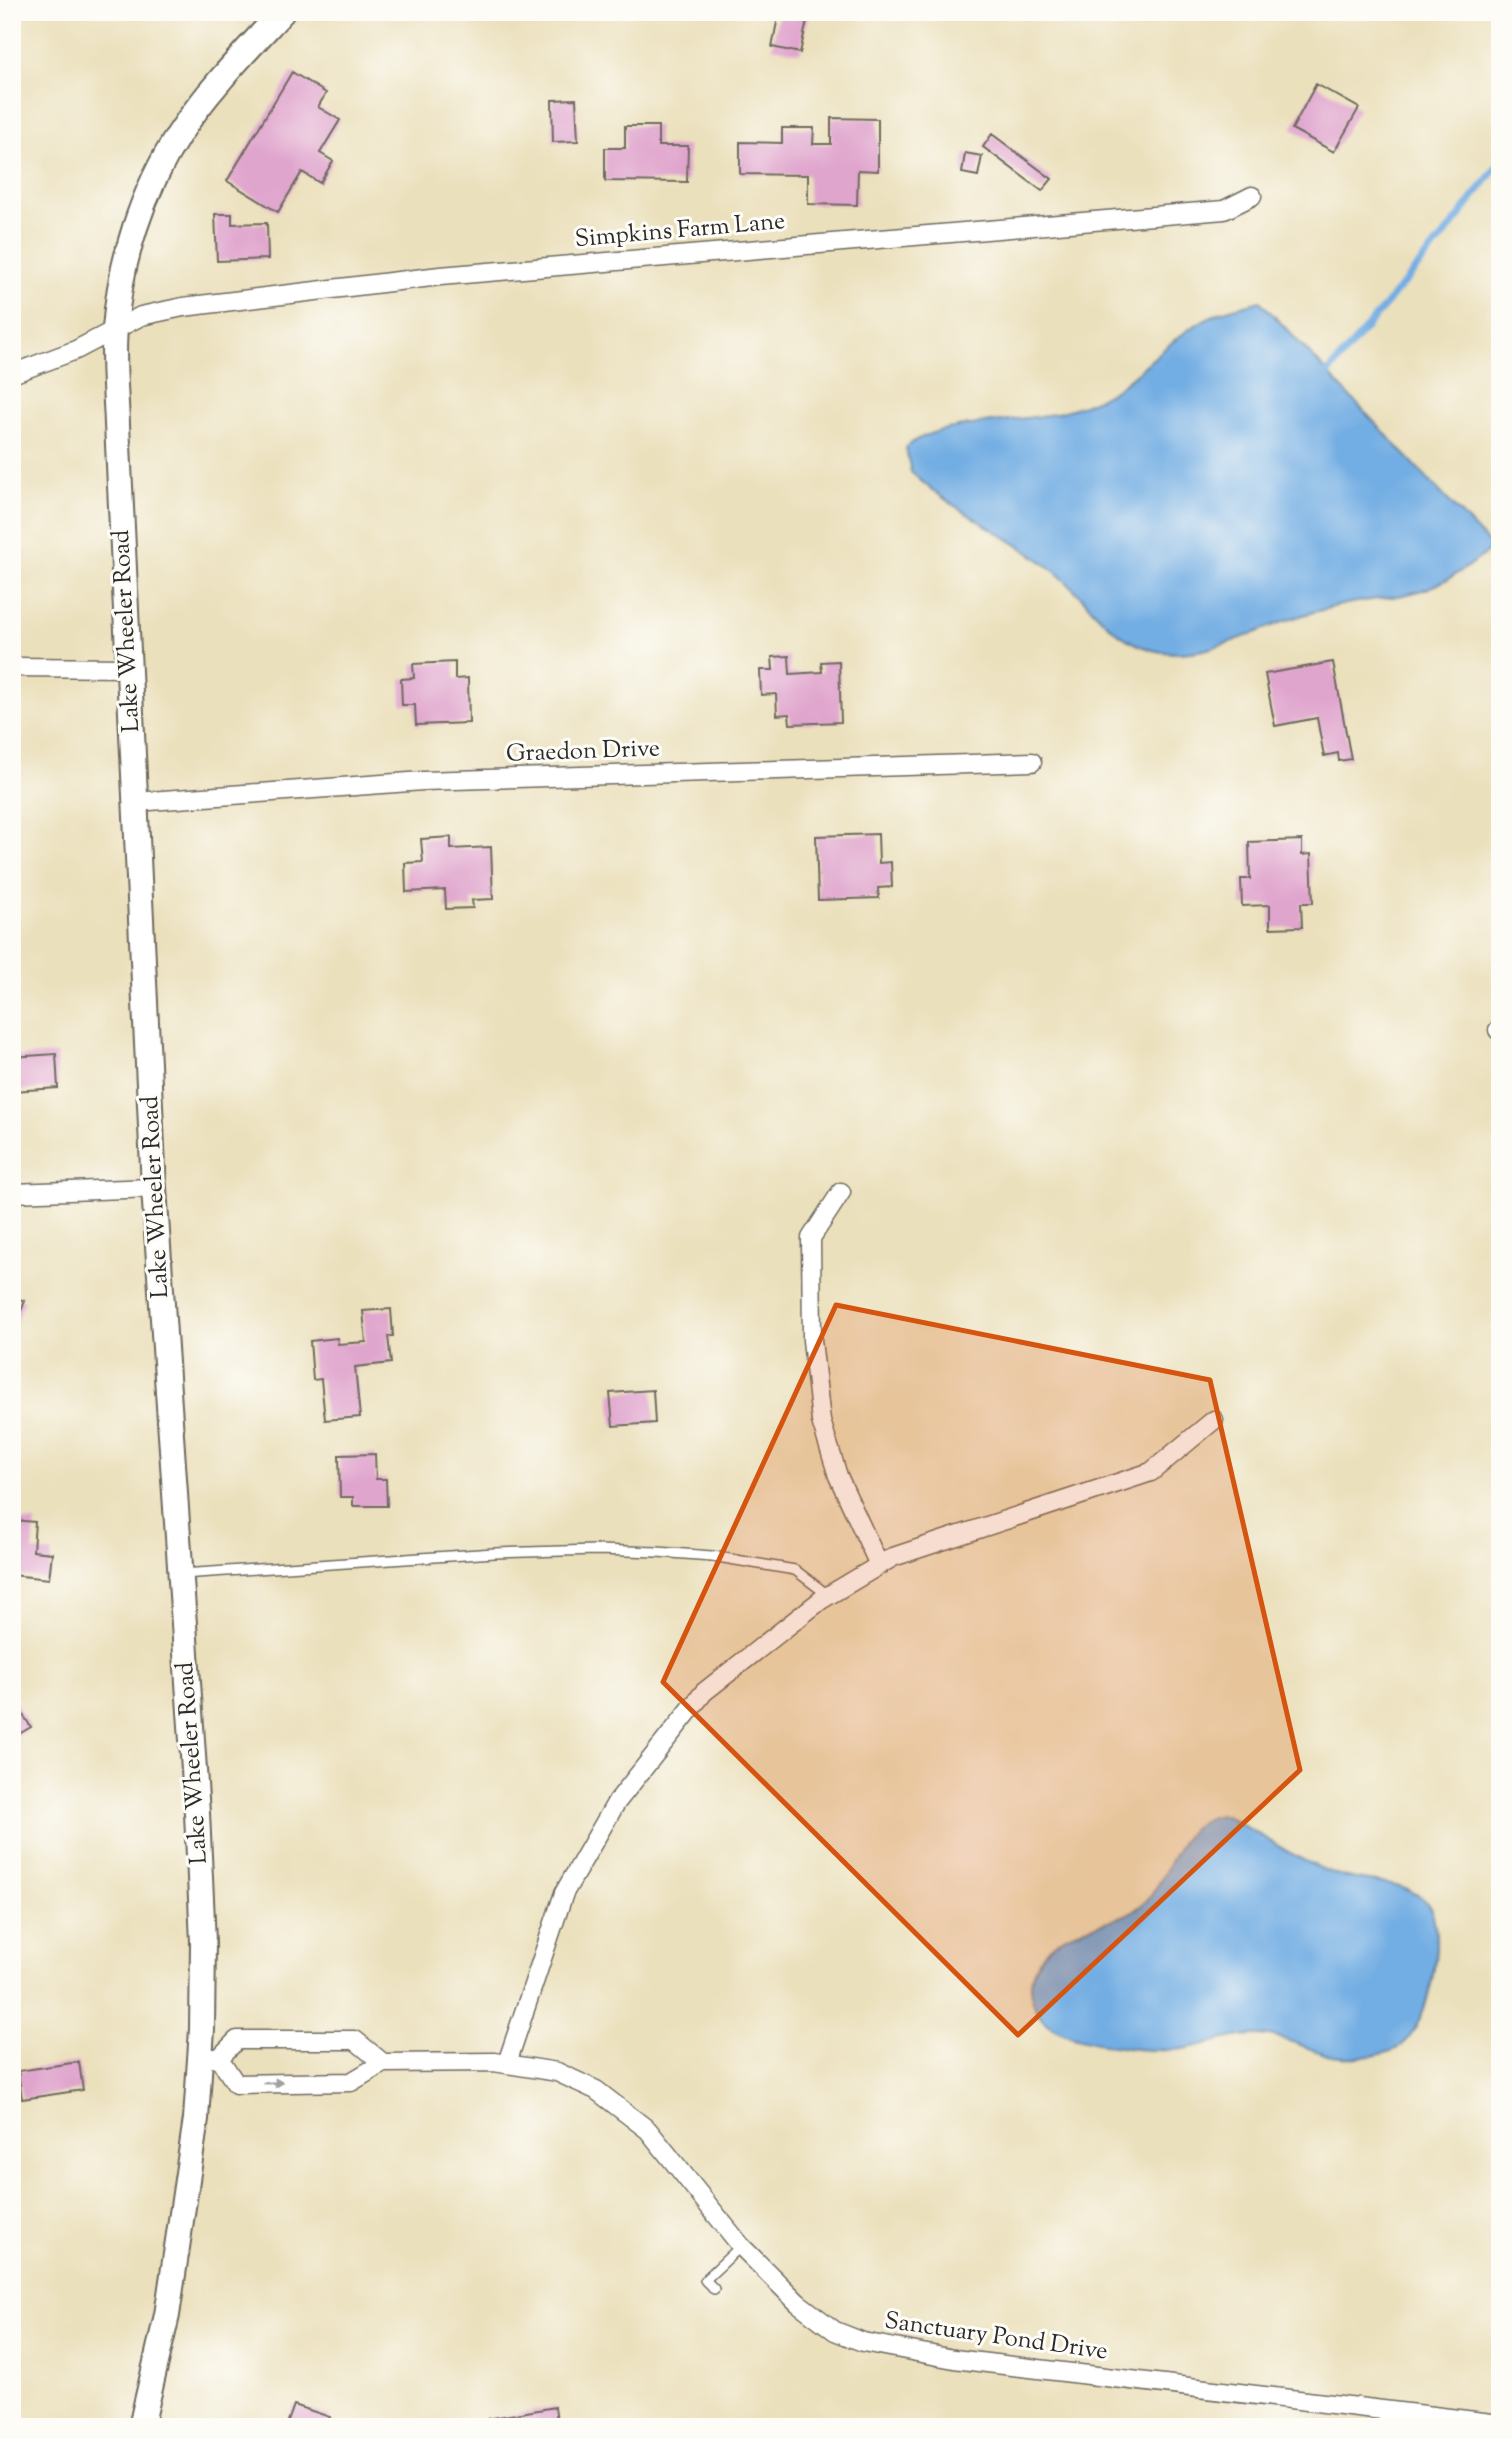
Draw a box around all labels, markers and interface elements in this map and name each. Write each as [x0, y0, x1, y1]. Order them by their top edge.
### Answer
street label: Simpkins Farm Lane [573, 205, 787, 257]
street label: Lake Wheeler Road [105, 528, 149, 733]
street label: Graedon Drive [505, 732, 661, 772]
street label: Lake Wheeler Road [134, 1094, 178, 1299]
street label: Lake Wheeler Road [169, 1660, 217, 1865]
one-way arrow [263, 2078, 285, 2089]
street label: Sanctuary Pond Drive [882, 2305, 1110, 2369]

